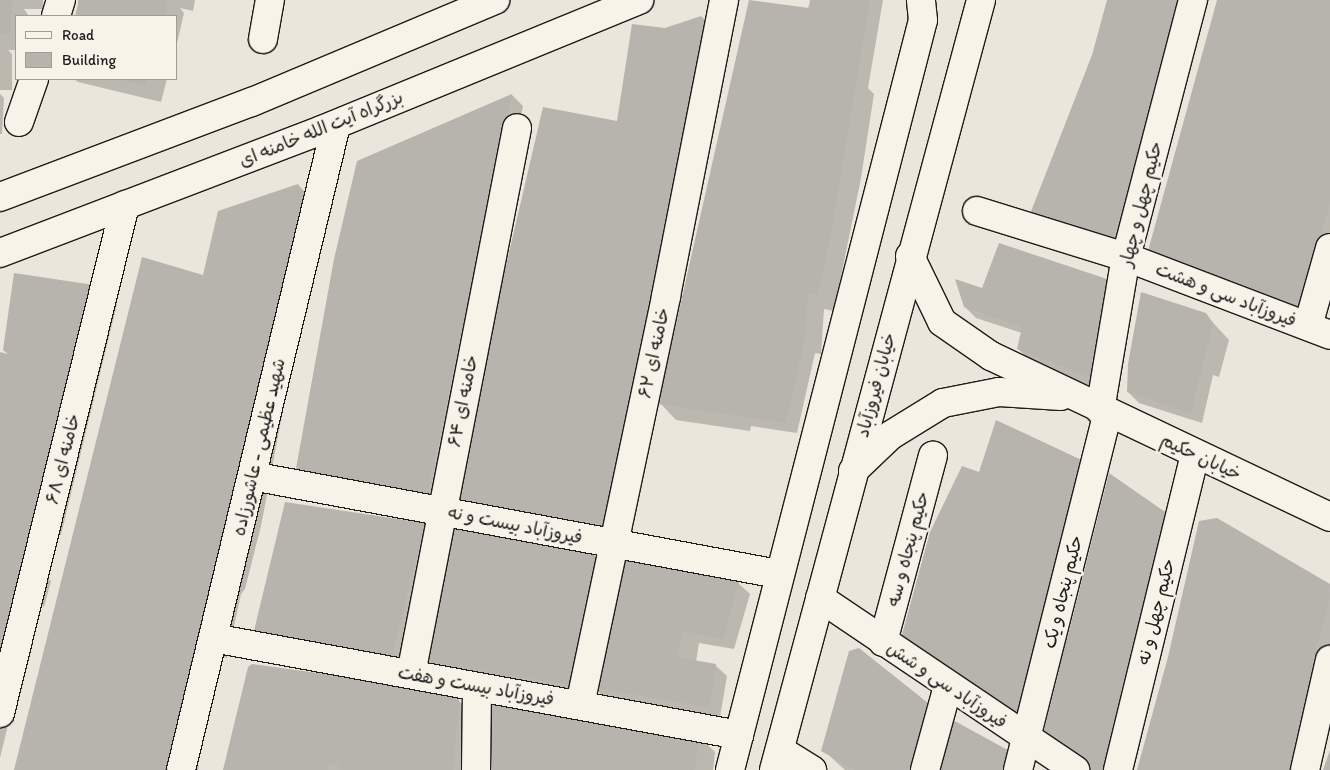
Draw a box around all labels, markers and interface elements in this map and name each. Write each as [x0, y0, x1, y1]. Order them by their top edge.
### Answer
legend [15, 15, 178, 80]
text: Road [62, 26, 94, 44]
text: Building [62, 51, 116, 69]
street label: بزرگراه آیت الله خامنه ای [236, 86, 406, 172]
street label: حکیم چهل و چهار [1115, 139, 1167, 269]
street label: فیروزآباد سی و هشت [1153, 258, 1299, 332]
street label: خامنه ای ۶۲ [634, 306, 674, 400]
street label: خیابان فیروزآباد [852, 330, 900, 440]
street label: خامنه ای ۶۴ [443, 353, 483, 449]
street label: شهید عظیمی - عاشورزاده [228, 356, 290, 538]
street label: خامنه ای ۶۸ [41, 412, 85, 506]
street label: خیابان حکیم [1157, 429, 1245, 485]
street label: حکیم پنجاه و سه [882, 489, 934, 609]
street label: فیروزآباد بیست و نه [446, 501, 584, 549]
street label: حکیم پنجاه و یک [1039, 533, 1087, 651]
street label: حکیم چهل و نه [1132, 556, 1180, 668]
street label: فیروزآباد سی و شش [883, 637, 1011, 733]
street label: فیروزآباد بیست و هفت [396, 662, 556, 710]

